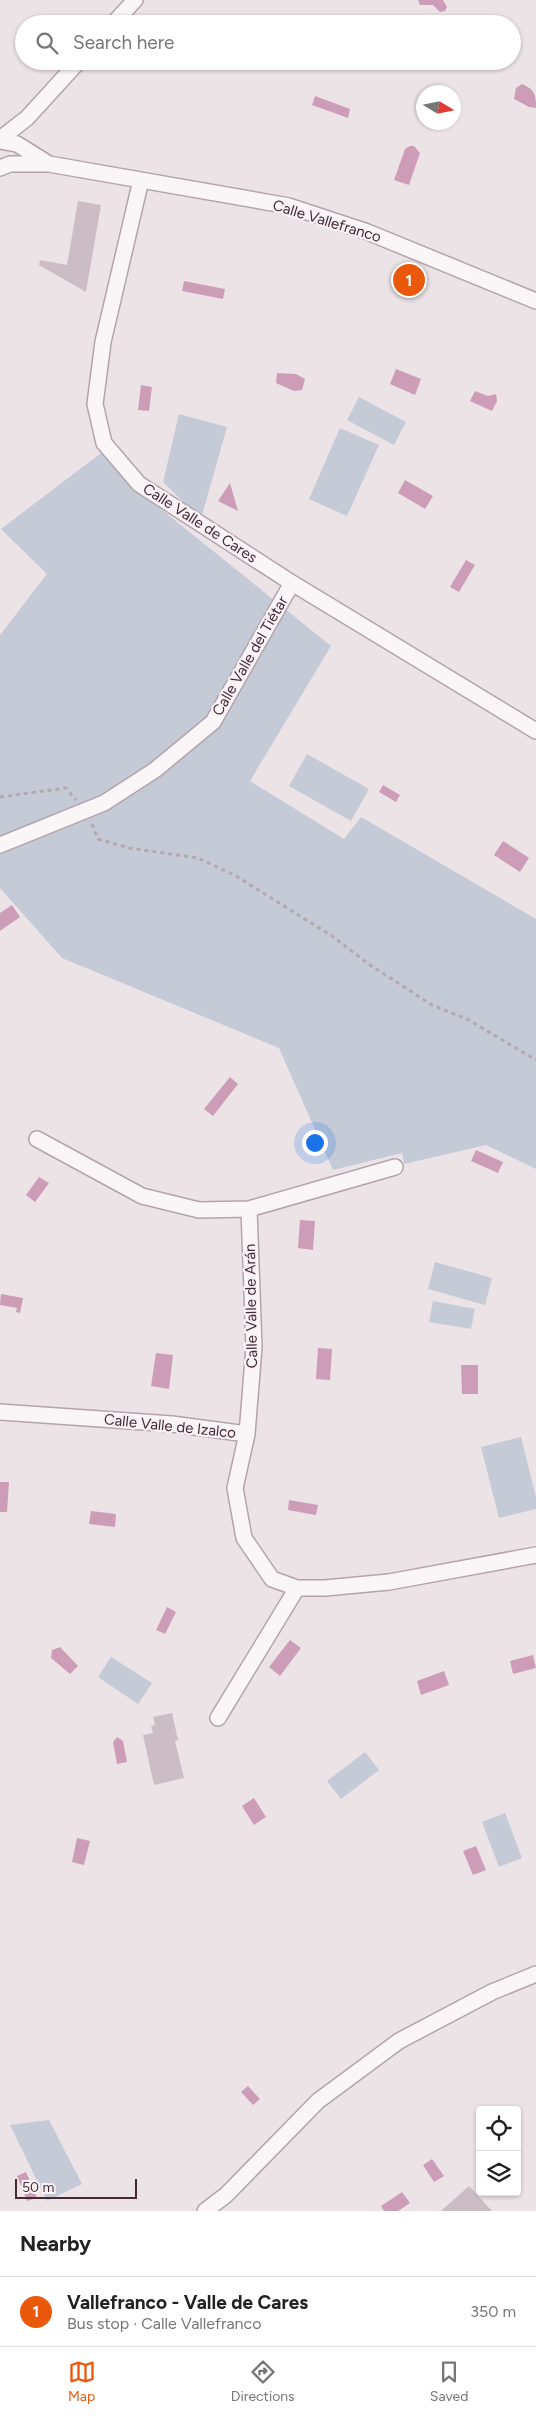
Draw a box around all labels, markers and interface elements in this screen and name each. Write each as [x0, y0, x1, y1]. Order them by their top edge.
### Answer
search box [15, 15, 521, 70]
icon: search [33, 29, 61, 57]
text: Search here [73, 31, 175, 54]
north arrow [416, 85, 461, 130]
street label: Calle Vallefranco [271, 196, 384, 246]
pin: 1 [393, 261, 425, 299]
street label: Calle Valle de Cares [140, 479, 260, 567]
street label: Calle Valle del Tiétar [208, 593, 292, 719]
your location [302, 1130, 328, 1156]
street label: Calle Valle de Arán [241, 1243, 261, 1369]
street label: Calle Valle de Izalco [103, 1410, 237, 1442]
map controls [476, 2106, 521, 2196]
button: locate [476, 2106, 521, 2151]
button: layers [476, 2151, 521, 2196]
scale bar [15, 2176, 138, 2199]
text: 50 m [22, 2179, 54, 2196]
text: Nearby [20, 2231, 91, 2256]
text: Vallefranco - Valle de Cares [67, 2291, 308, 2314]
text: 1 [33, 2302, 39, 2321]
text: 350 m [470, 2302, 516, 2321]
text: Bus stop · Calle Vallefranco [67, 2314, 261, 2333]
tab: Map [68, 2358, 96, 2405]
tab: Directions [231, 2358, 295, 2405]
tab: Saved [430, 2358, 468, 2405]

